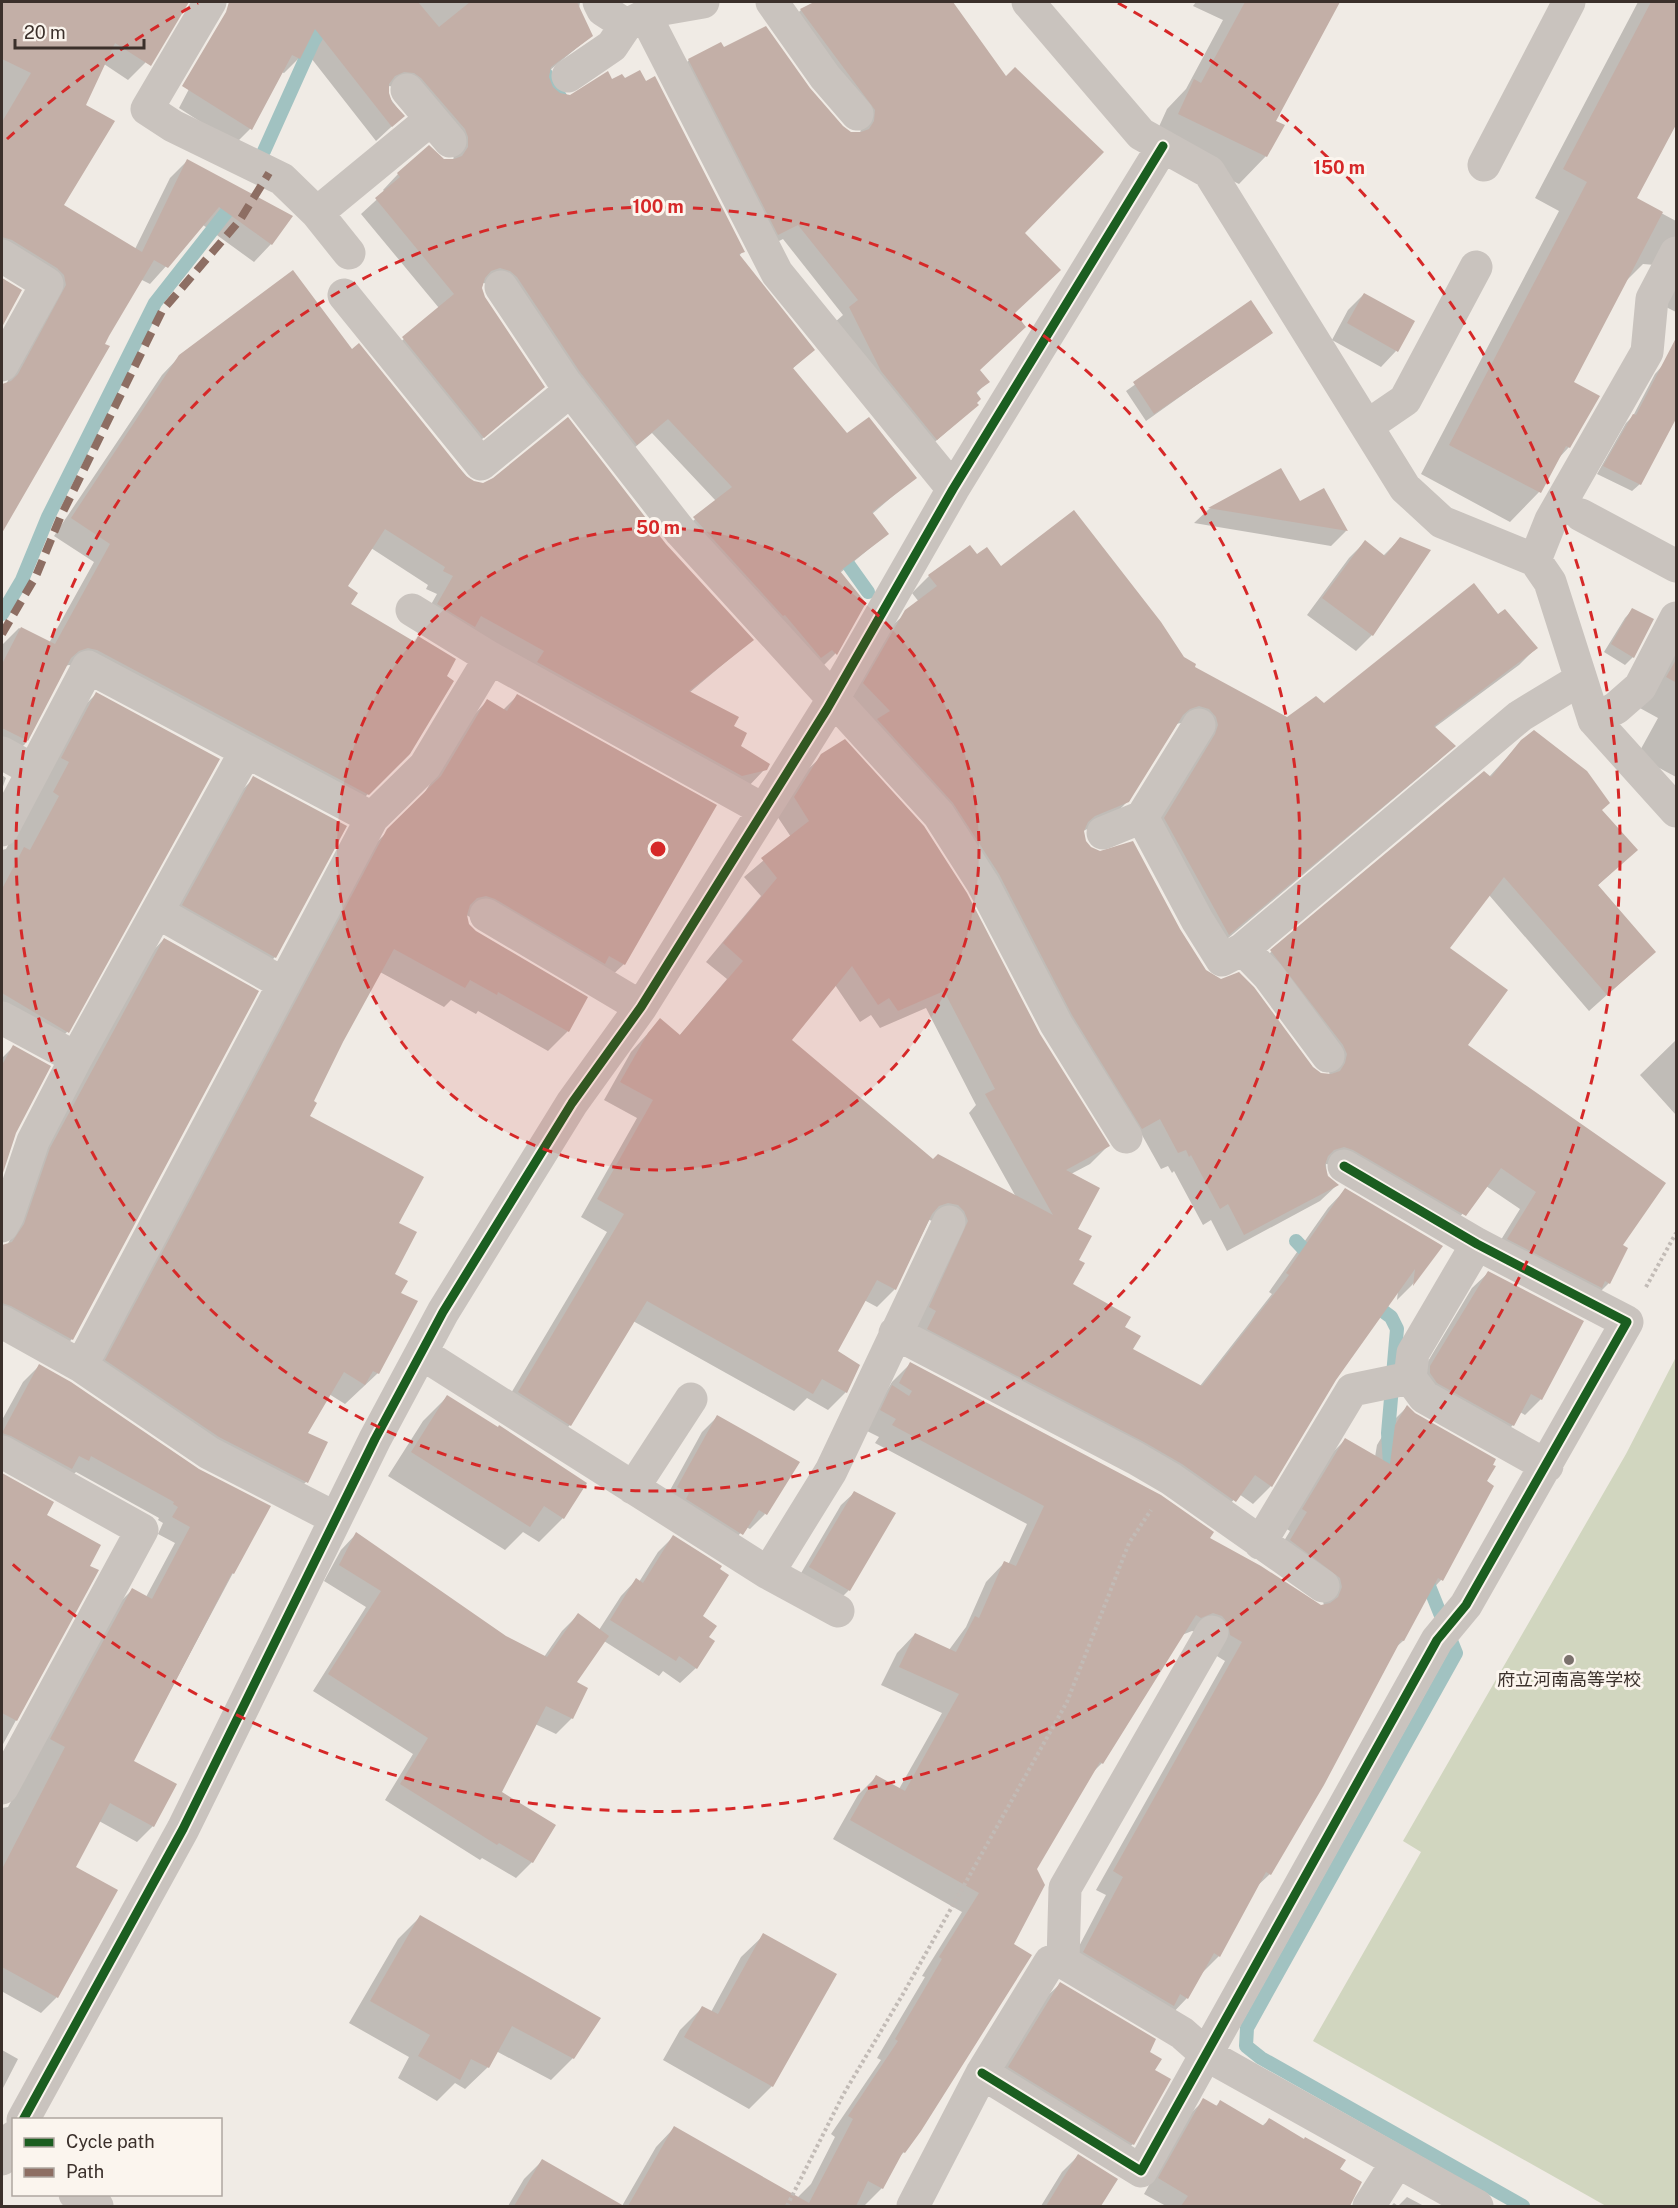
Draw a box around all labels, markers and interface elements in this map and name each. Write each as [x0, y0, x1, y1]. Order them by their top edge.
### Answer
scale bar [15, 12, 144, 50]
text: 20 m [24, 22, 66, 43]
text: 150 m [1313, 157, 1365, 178]
text: 100 m [632, 196, 684, 217]
text: 50 m [636, 517, 680, 538]
centre of rings [648, 839, 668, 859]
marker: 府立河南高等学校 [1562, 1653, 1576, 1667]
place label: 府立河南高等学校 [1497, 1669, 1641, 1690]
legend [12, 2118, 222, 2196]
text: Cycle path [66, 2131, 155, 2152]
text: Path [66, 2161, 104, 2182]

